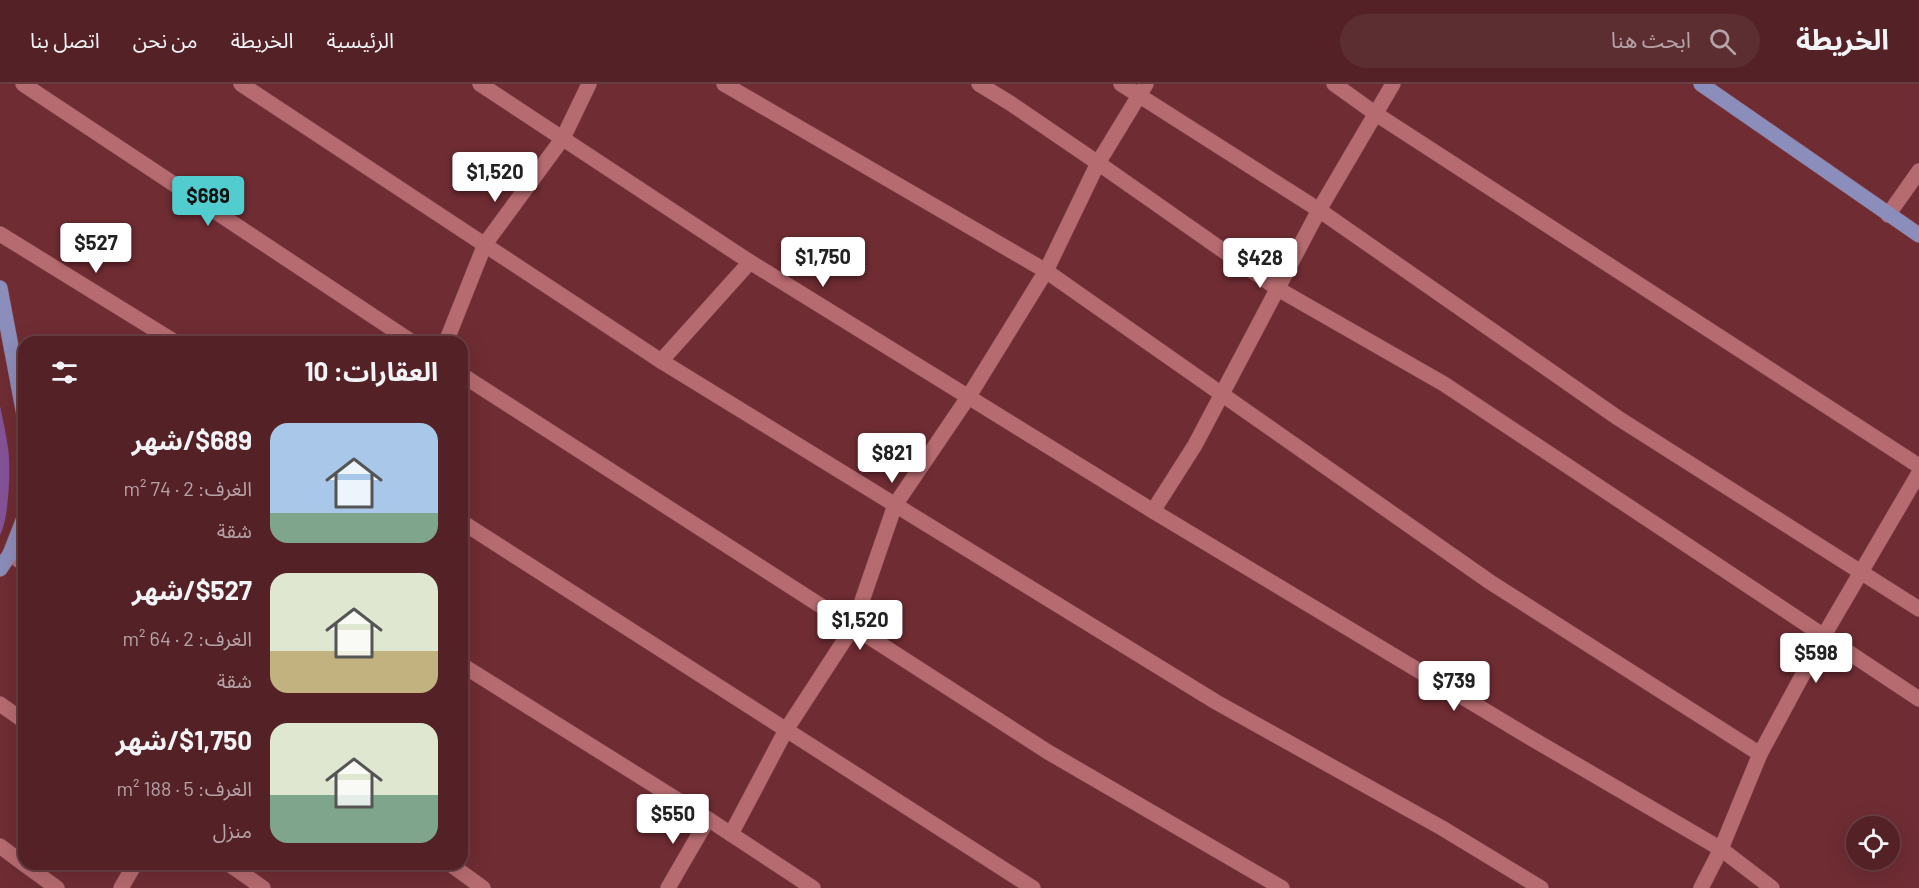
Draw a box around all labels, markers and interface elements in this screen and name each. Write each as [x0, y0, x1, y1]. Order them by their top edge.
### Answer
search box [1340, 14, 1760, 68]
text: الخريطة [1796, 22, 1889, 56]
icon: search [1706, 25, 1739, 58]
text: ابحث هنا [1611, 26, 1691, 52]
text: اتصل بنا [30, 27, 100, 52]
text: من نحن [133, 27, 198, 52]
text: الخريطة [231, 27, 294, 52]
text: الرئيسية [327, 27, 394, 52]
pin: $1,520 [446, 152, 544, 203]
text: $1,520 [466, 159, 524, 183]
pin: $689 [172, 176, 244, 227]
text: $689 [186, 183, 230, 207]
pin: $527 [60, 223, 132, 274]
text: $527 [74, 230, 118, 254]
pin: $1,750 [774, 237, 872, 288]
pin: $428 [1224, 238, 1296, 289]
text: $1,750 [795, 244, 851, 268]
text: $428 [1237, 245, 1283, 269]
text: العقارات: 10 [304, 355, 438, 386]
icon: filters [48, 356, 81, 389]
text: $689/شهر [132, 424, 252, 455]
pin: $821 [856, 433, 928, 484]
text: $821 [872, 440, 912, 464]
icon: home [318, 447, 390, 519]
text: الغرف: 2 · 74 m² [123, 476, 252, 500]
text: شقة [217, 518, 252, 542]
text: $527/شهر [132, 574, 252, 605]
icon: home [318, 597, 390, 669]
pin: $1,520 [811, 600, 909, 651]
text: $1,520 [831, 607, 889, 631]
text: الغرف: 2 · 64 m² [123, 626, 252, 650]
pin: $598 [1780, 633, 1852, 684]
text: $598 [1794, 640, 1838, 664]
pin: $739 [1418, 661, 1490, 712]
text: شقة [217, 668, 252, 692]
text: $739 [1433, 668, 1475, 692]
text: $1,750/شهر [116, 724, 252, 755]
icon: home [318, 747, 390, 819]
text: الغرف: 5 · 188 m² [116, 776, 252, 800]
pin: $550 [637, 794, 709, 845]
text: $550 [651, 801, 695, 825]
map controls [1846, 816, 1900, 870]
button: locate [1846, 816, 1900, 870]
text: منزل [213, 818, 252, 842]

